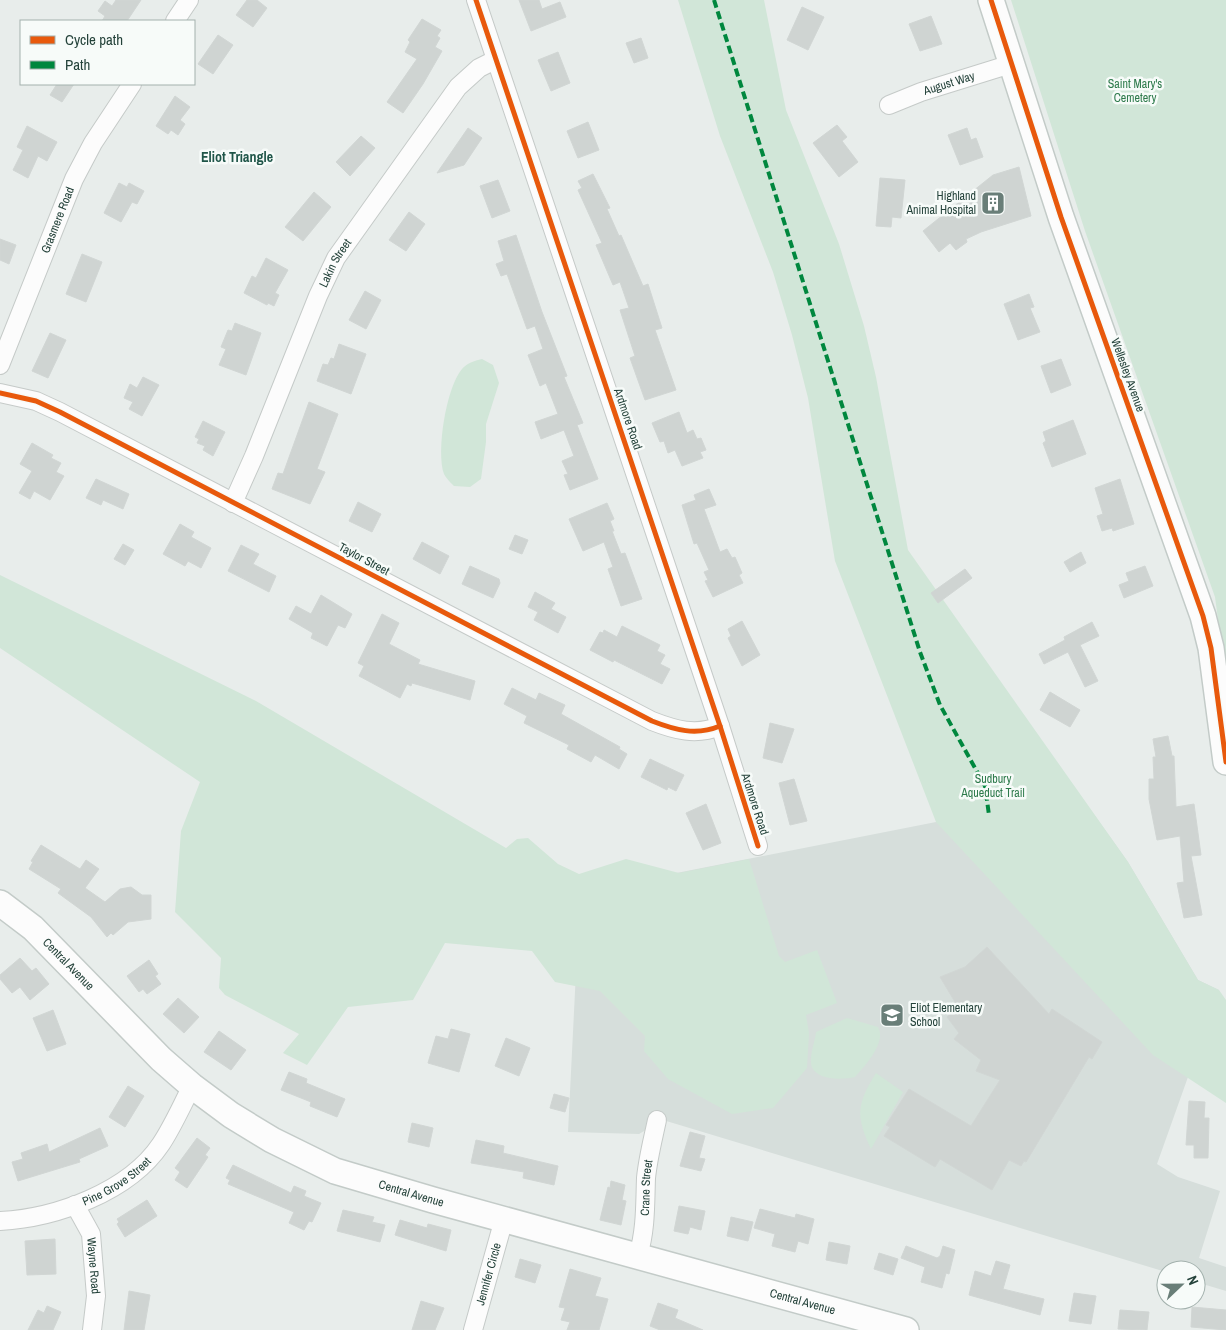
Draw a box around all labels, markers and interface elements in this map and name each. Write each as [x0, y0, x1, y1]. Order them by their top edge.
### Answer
legend [20, 20, 195, 85]
text: Cycle path [65, 29, 123, 50]
text: Path [65, 54, 90, 75]
street label: August Way [921, 68, 977, 99]
park label: Saint Mary's Cemetery [1108, 76, 1162, 106]
district label: Eliot Triangle [201, 148, 273, 166]
street label: Grasmere Road [37, 185, 78, 256]
place label: Highland Animal Hospital [906, 188, 976, 218]
building icon: Highland Animal Hospital [980, 190, 1006, 216]
street label: Lakin Street [315, 235, 355, 290]
street label: Wellesley Avenue [1107, 336, 1149, 414]
street label: Ardmore Road [610, 385, 646, 452]
street label: Taylor Street [336, 539, 392, 579]
street label: Ardmore Road [737, 770, 772, 837]
park label: Sudbury Aqueduct Trail [960, 771, 1025, 801]
street label: Central Avenue [39, 935, 98, 994]
place label: Eliot Elementary School [910, 1000, 982, 1030]
school or university icon: Eliot Elementary School [879, 1002, 905, 1028]
street label: Pine Grove Street [80, 1154, 155, 1209]
street label: Crane Street [637, 1158, 656, 1216]
street label: Central Avenue [377, 1176, 446, 1211]
street label: Wayne Road [83, 1237, 104, 1295]
street label: Jennifer Circle [472, 1241, 505, 1307]
north arrow [1156, 1260, 1206, 1310]
text: N [1183, 1273, 1203, 1287]
street label: Central Avenue [768, 1285, 837, 1318]

